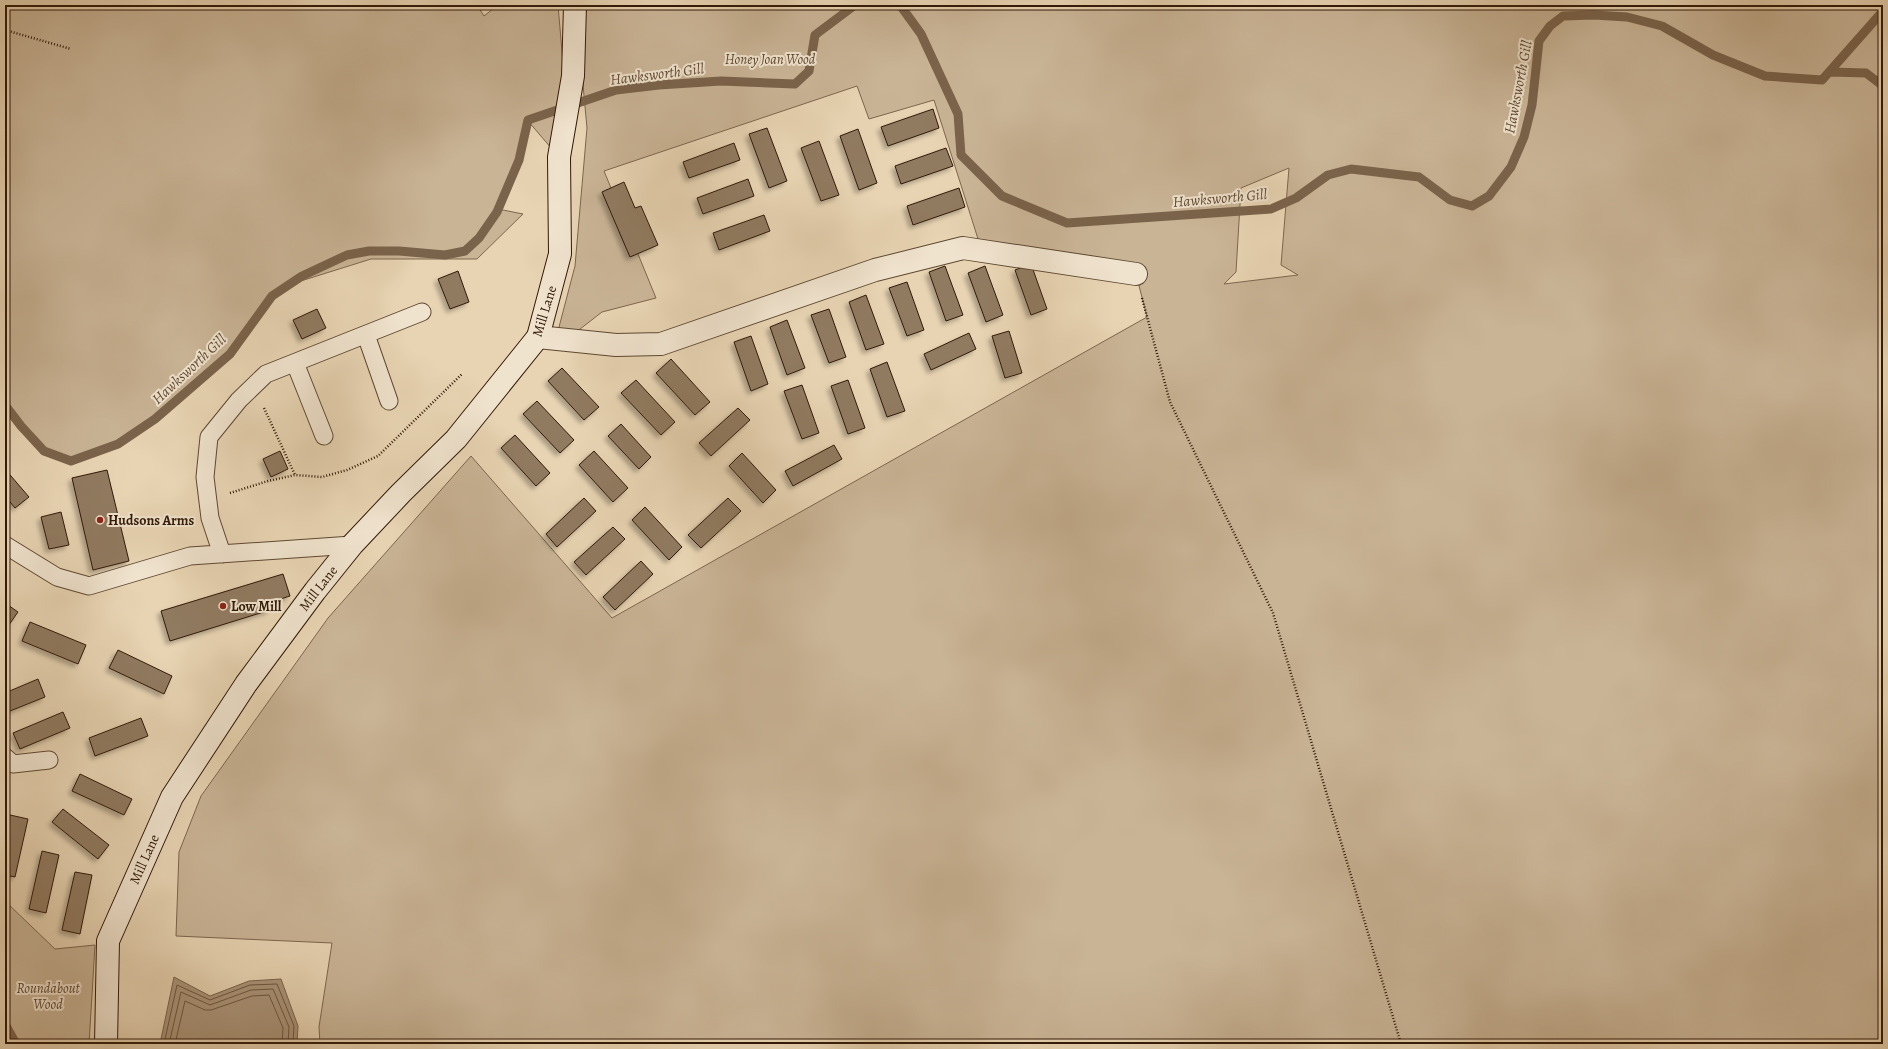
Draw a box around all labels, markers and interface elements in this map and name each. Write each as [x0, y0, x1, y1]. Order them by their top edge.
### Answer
water label: Hawksworth Gill [1499, 38, 1537, 135]
park label: Honey Joan Wood [725, 50, 816, 69]
water label: Hawksworth Gill [609, 58, 705, 90]
water label: Hawksworth Gill [1172, 184, 1268, 212]
street label: Mill Lane [528, 283, 561, 339]
water label: Hawksworth Gill [148, 329, 231, 409]
place label: Hudsons Arms [108, 511, 194, 530]
marker: Hudsons Arms [95, 515, 105, 525]
street label: Mill Lane [295, 562, 342, 615]
place label: Low Mill [231, 597, 282, 616]
marker: Low Mill [218, 601, 228, 611]
street label: Mill Lane [125, 831, 164, 887]
park label: Roundabout Wood [16, 979, 81, 1014]

